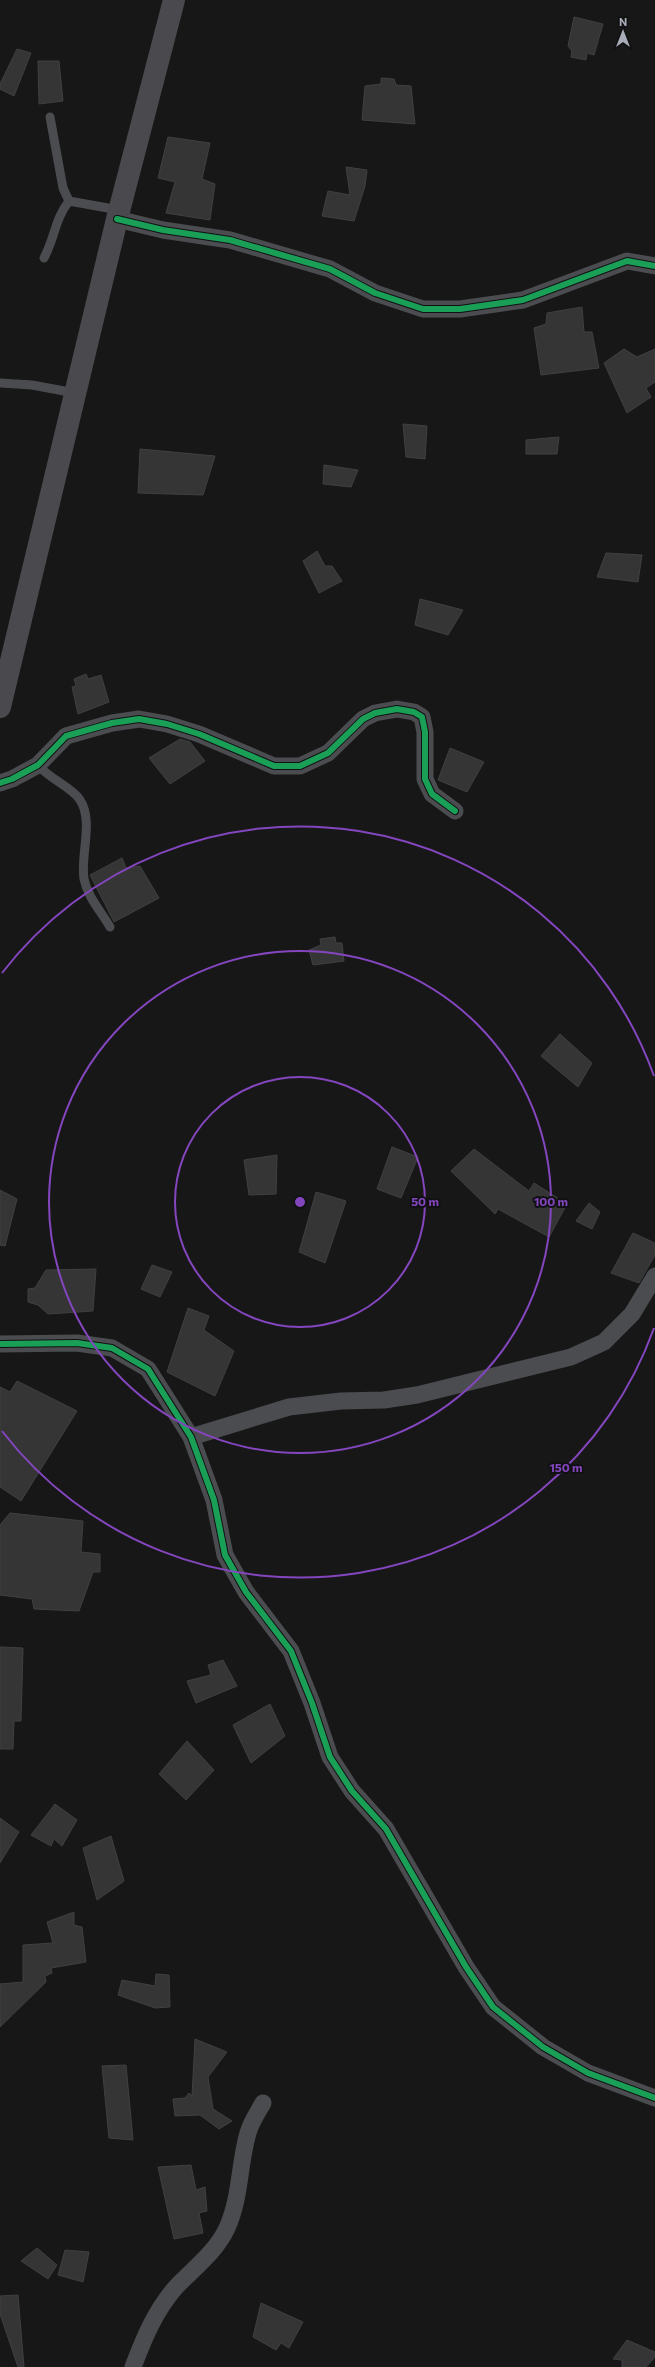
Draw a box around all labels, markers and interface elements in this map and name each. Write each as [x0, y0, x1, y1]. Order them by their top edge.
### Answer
north arrow [603, 12, 643, 52]
text: N [619, 15, 627, 28]
text: 50 m [411, 1194, 439, 1208]
text: 100 m [534, 1194, 568, 1208]
centre of rings [293, 1195, 307, 1209]
text: 150 m [549, 1460, 583, 1474]

